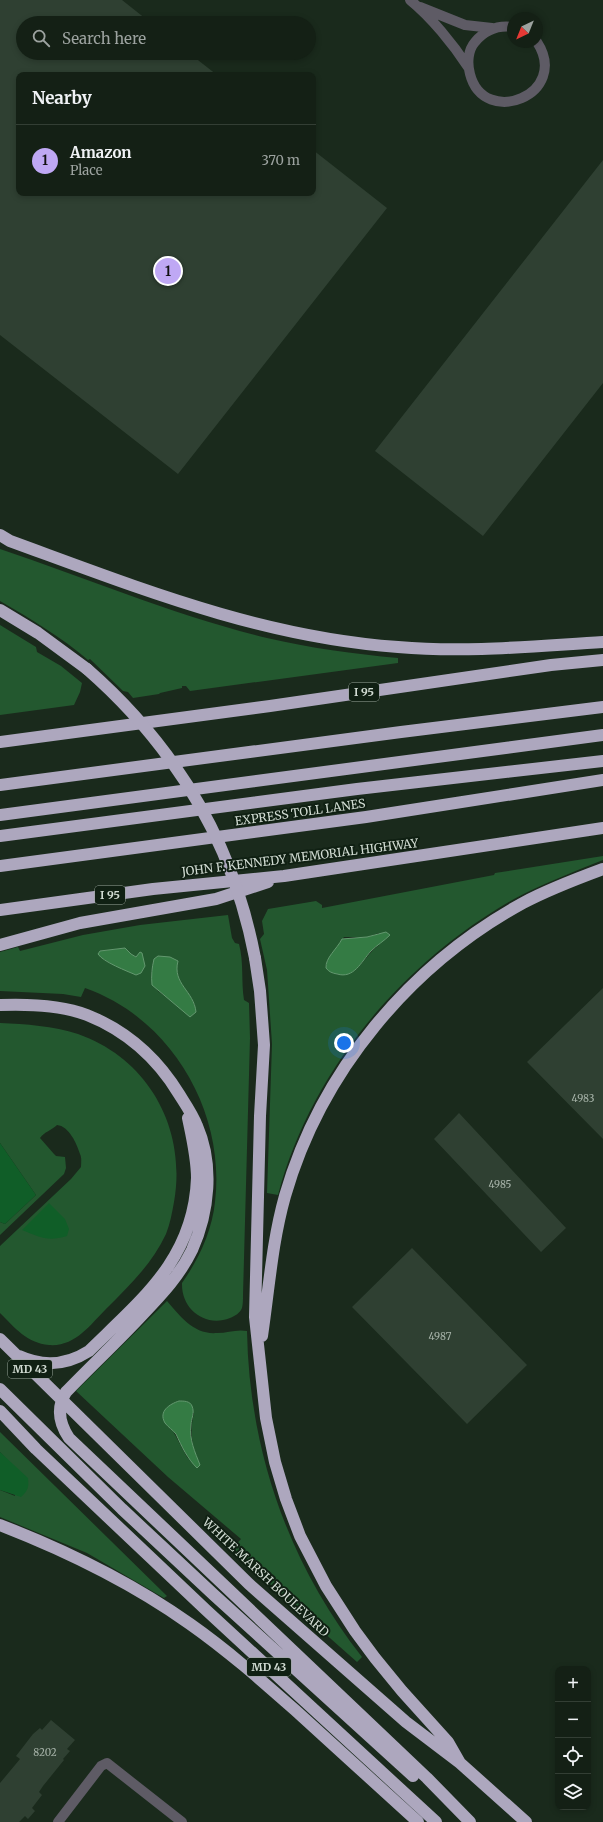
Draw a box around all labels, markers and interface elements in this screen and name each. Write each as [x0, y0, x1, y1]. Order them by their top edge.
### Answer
north arrow [507, 12, 543, 48]
search box [16, 16, 316, 60]
icon: search [30, 27, 52, 49]
text: Search here [62, 29, 146, 48]
text: Nearby [32, 87, 92, 109]
text: Amazon [70, 143, 132, 162]
text: 1 [42, 152, 48, 169]
text: 370 m [262, 152, 300, 169]
text: Place [70, 162, 103, 179]
pin: 1 [155, 256, 181, 286]
road number: I 95 [349, 683, 379, 701]
street label: EXPRESS TOLL LANES [234, 795, 366, 829]
street label: JOHN F. KENNEDY MEMORIAL HIGHWAY [180, 835, 420, 879]
road number: I 95 [95, 886, 125, 904]
your location [334, 1033, 354, 1053]
house number: 4983 [572, 1092, 595, 1105]
house number: 4985 [489, 1178, 512, 1191]
house number: 4987 [429, 1330, 452, 1343]
road number: MD 43 [8, 1360, 52, 1378]
street label: WHITE MARSH BOULEVARD [199, 1514, 332, 1639]
road number: MD 43 [247, 1658, 291, 1676]
map controls [555, 1666, 591, 1810]
button: + [555, 1666, 591, 1702]
button: − [555, 1702, 591, 1738]
button: locate [555, 1738, 591, 1774]
house number: 8202 [33, 1746, 57, 1759]
button: layers [555, 1774, 591, 1810]

